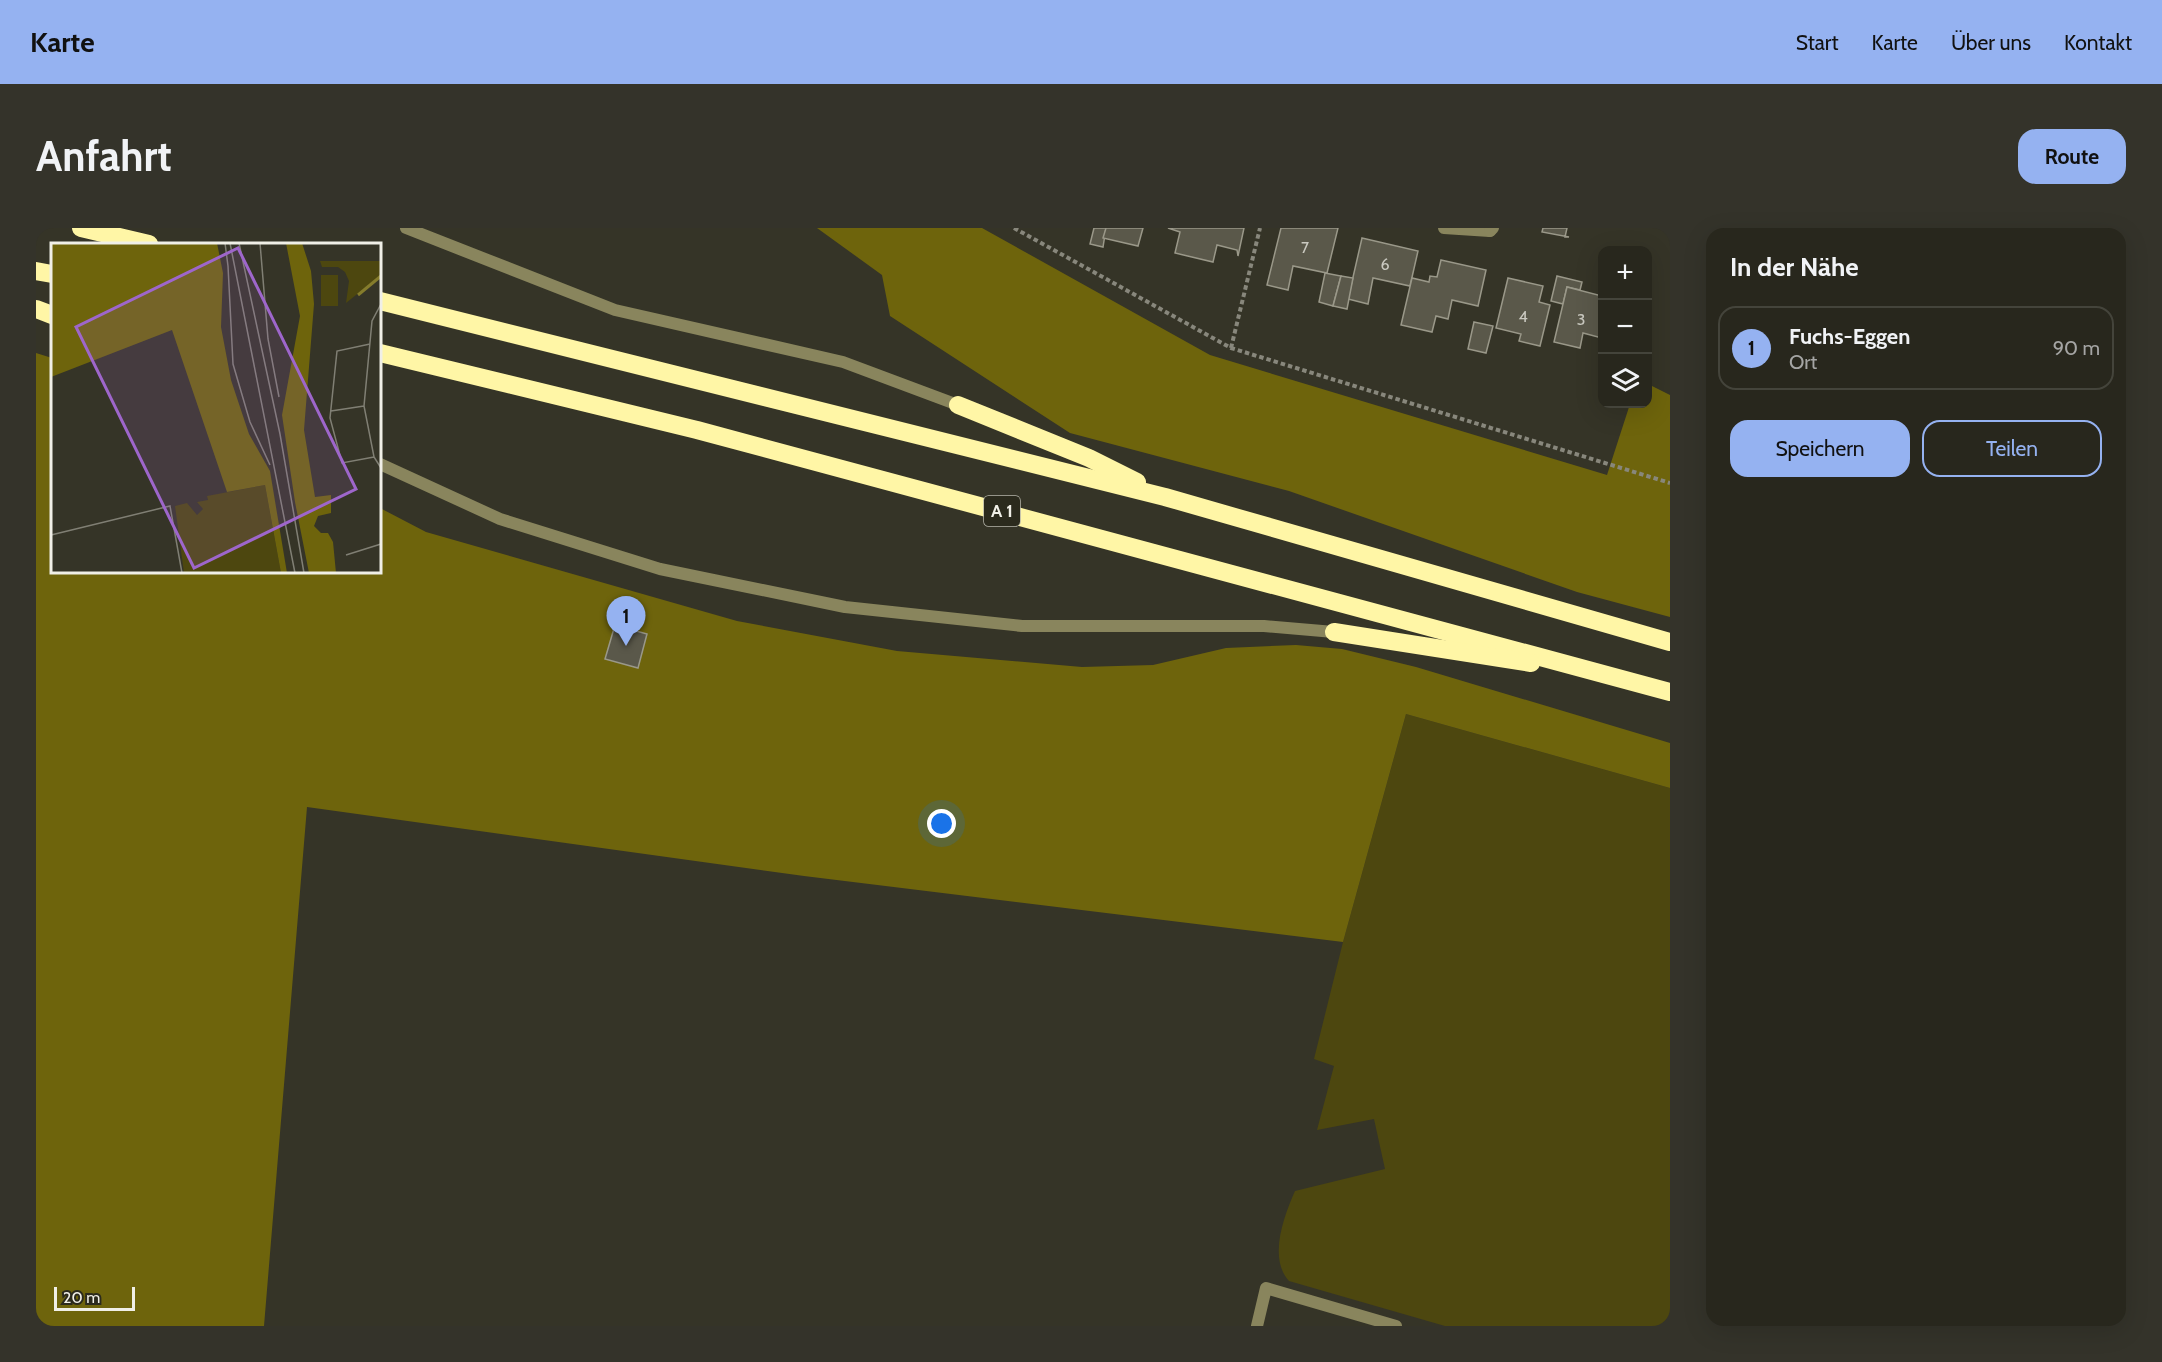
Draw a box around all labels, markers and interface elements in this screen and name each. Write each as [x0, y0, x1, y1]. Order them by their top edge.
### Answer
text: Karte [30, 25, 95, 59]
text: Start [1796, 30, 1839, 55]
text: Karte [1872, 30, 1918, 55]
text: Über uns [1951, 30, 2031, 55]
text: Kontakt [2064, 30, 2132, 55]
button: Route [2018, 129, 2126, 184]
text: Anfahrt [36, 130, 172, 182]
house number: 7 [1301, 238, 1309, 257]
inset map [51, 243, 381, 573]
map controls [1598, 246, 1652, 408]
button: + [1598, 246, 1652, 300]
text: In der Nähe [1730, 251, 1859, 283]
house number: 6 [1380, 255, 1390, 274]
button: − [1598, 300, 1652, 354]
house number: 4 [1518, 307, 1528, 326]
house number: 3 [1577, 310, 1585, 329]
text: Fuchs-Eggen [1789, 323, 1910, 350]
text: 1 [1748, 336, 1755, 360]
text: 90 m [2053, 336, 2100, 360]
text: Ort [1789, 350, 1817, 374]
button: layers [1598, 354, 1652, 408]
button: Speichern [1730, 420, 1910, 477]
button: Teilen [1922, 420, 2102, 477]
road number: A 1 [984, 496, 1020, 526]
pin: 1 [606, 596, 646, 646]
your location [927, 809, 956, 838]
scale bar [54, 1284, 135, 1312]
text: 20 m [63, 1288, 100, 1307]

